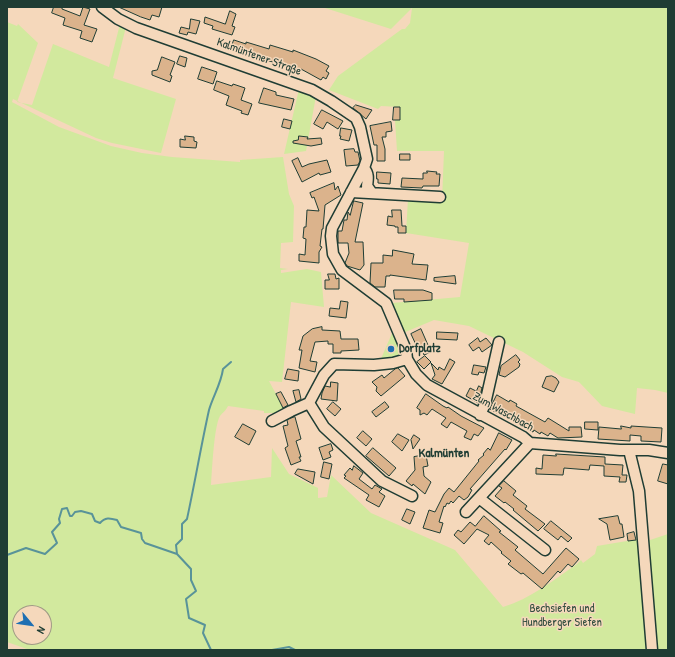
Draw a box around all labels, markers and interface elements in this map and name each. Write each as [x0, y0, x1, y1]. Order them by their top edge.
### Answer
street label: Kalmüntener Straße [215, 35, 303, 79]
place label: Dorfplatz [399, 342, 441, 356]
marker: Dorfplatz [386, 344, 396, 354]
street label: Zum Waschbach [470, 389, 536, 435]
district label: Kalmünten [419, 446, 469, 462]
park label: Bechsiefen und Hundberger Siefen [522, 602, 602, 630]
north arrow [12, 605, 52, 645]
text: N [34, 624, 49, 636]

